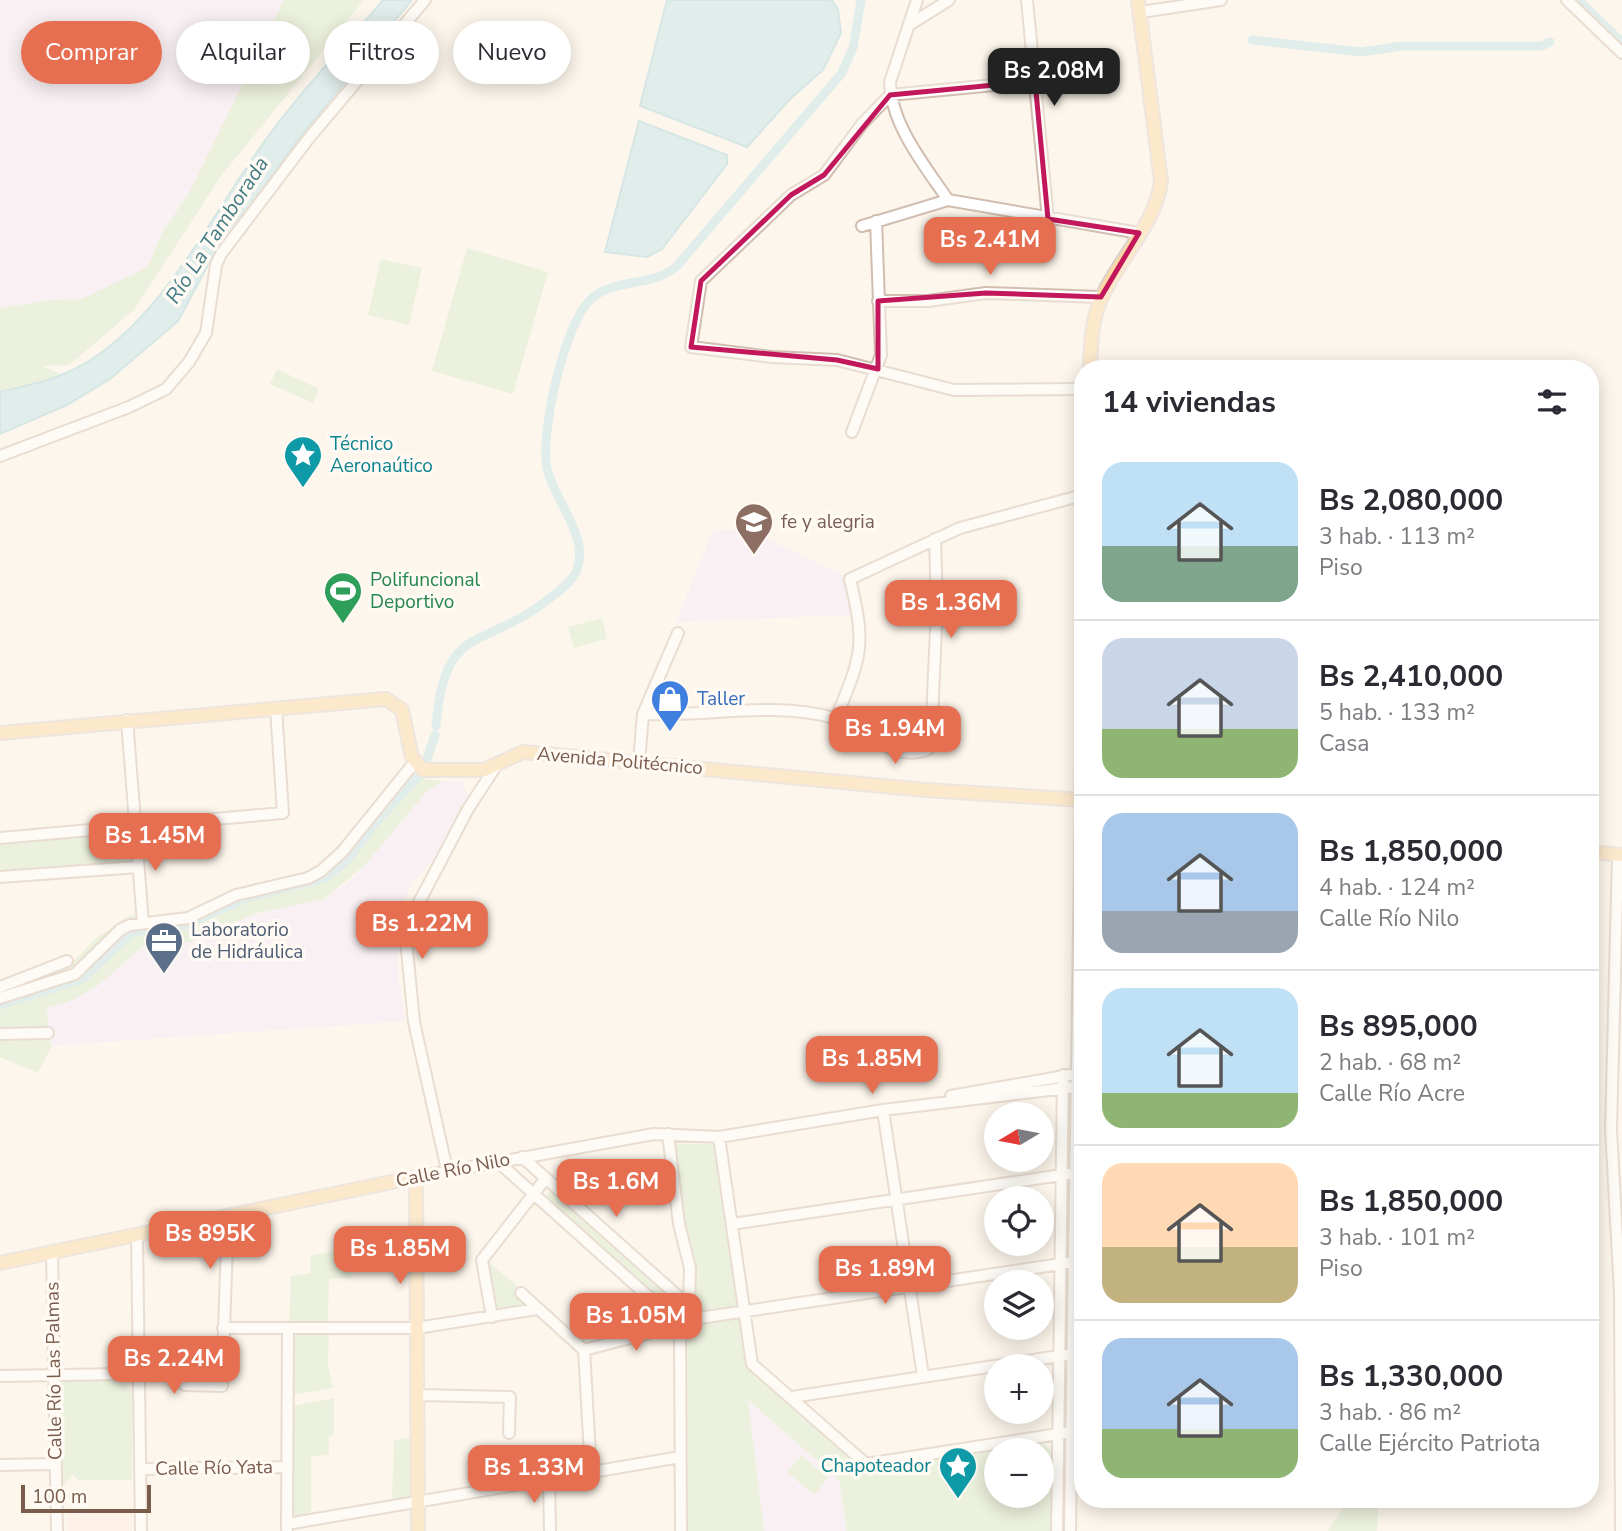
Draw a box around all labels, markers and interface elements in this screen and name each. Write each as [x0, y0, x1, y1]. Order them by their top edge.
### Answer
chip: Comprar [21, 21, 162, 84]
chip: Alquilar [176, 21, 310, 84]
chip: Filtros [324, 21, 439, 84]
chip: Nuevo [453, 21, 571, 84]
pin: Bs 2.08M [982, 48, 1126, 108]
text: Bs 2.08M [1004, 55, 1104, 86]
water label: Río La Tamborada [159, 151, 275, 309]
pin: Bs 2.41M [918, 218, 1062, 277]
text: Bs 2.41M [940, 224, 1040, 255]
text: 14 viviendas [1102, 382, 1276, 423]
icon: filters [1533, 383, 1571, 421]
place label: Técnico Aeronaútico [330, 431, 433, 479]
place icon: Técnico Aeronaútico [282, 434, 324, 489]
text: Bs 2,080,000 [1319, 480, 1503, 521]
icon: home [1158, 490, 1242, 574]
school or university icon: fe y alegria [733, 501, 775, 556]
place label: fe y alegria [781, 509, 875, 535]
text: 3 hab. · 113 m² [1319, 521, 1475, 552]
text: Piso [1319, 552, 1363, 583]
place label: Polifuncional Deportivo [370, 567, 481, 615]
sports icon: Polifuncional Deportivo [322, 570, 364, 625]
pin: Bs 1.36M [879, 580, 1023, 640]
text: Bs 1.36M [901, 587, 1001, 618]
text: Bs 2,410,000 [1319, 656, 1503, 697]
icon: home [1158, 666, 1242, 750]
shop icon: Taller [649, 678, 691, 733]
place label: Taller [697, 686, 745, 712]
text: 5 hab. · 133 m² [1319, 697, 1475, 728]
pin: Bs 1.94M [823, 706, 967, 766]
text: Bs 1.94M [845, 713, 945, 744]
text: Casa [1319, 728, 1370, 759]
street label: Avenida Politécnico [536, 741, 704, 781]
pin: Bs 1.45M [83, 814, 227, 873]
text: Bs 1.45M [105, 820, 205, 851]
text: Bs 1,850,000 [1319, 831, 1503, 872]
icon: home [1158, 841, 1242, 925]
text: 4 hab. · 124 m² [1319, 872, 1475, 903]
pin: Bs 1.22M [350, 902, 494, 961]
text: Calle Río Nilo [1319, 903, 1459, 934]
text: Bs 1.22M [372, 908, 472, 939]
place label: Laboratorio de Hidráulica [191, 917, 303, 965]
office icon: Laboratorio de Hidráulica [143, 920, 185, 975]
text: Bs 895,000 [1319, 1006, 1478, 1047]
icon: home [1158, 1016, 1242, 1100]
pin: Bs 1.85M [800, 1036, 944, 1096]
text: Bs 1.85M [822, 1043, 922, 1074]
text: 2 hab. · 68 m² [1319, 1047, 1461, 1078]
text: Calle Río Acre [1319, 1078, 1465, 1109]
north arrow [984, 1102, 1054, 1172]
map controls [984, 1102, 1054, 1508]
street label: Calle Río Nilo [394, 1146, 512, 1194]
pin: Bs 1.6M [551, 1160, 681, 1219]
text: Bs 1.6M [573, 1166, 659, 1197]
text: Bs 1,850,000 [1319, 1181, 1503, 1222]
button: locate [984, 1186, 1054, 1256]
icon: home [1158, 1191, 1242, 1275]
pin: Bs 895K [145, 1212, 275, 1271]
text: Bs 895K [165, 1218, 255, 1249]
text: 3 hab. · 101 m² [1319, 1222, 1475, 1253]
pin: Bs 1.85M [328, 1226, 472, 1286]
text: Bs 1.85M [350, 1233, 450, 1264]
pin: Bs 1.89M [813, 1246, 957, 1306]
text: Bs 1.89M [835, 1253, 935, 1284]
text: Piso [1319, 1253, 1363, 1284]
button: layers [984, 1270, 1054, 1340]
street label: Calle Río Las Palmas [39, 1282, 69, 1460]
pin: Bs 1.05M [564, 1294, 708, 1353]
text: Bs 1.05M [586, 1300, 686, 1331]
pin: Bs 2.24M [102, 1336, 246, 1396]
text: Bs 2.24M [124, 1343, 224, 1374]
button: + [984, 1354, 1054, 1424]
text: Bs 1,330,000 [1319, 1356, 1503, 1397]
icon: home [1158, 1366, 1242, 1450]
text: 3 hab. · 86 m² [1319, 1397, 1461, 1428]
text: Calle Ejército Patriota [1319, 1428, 1540, 1459]
button: − [984, 1438, 1054, 1508]
place icon: Chapoteador [937, 1445, 979, 1500]
pin: Bs 1.33M [462, 1446, 606, 1505]
text: Bs 1.33M [484, 1452, 584, 1483]
place label: Chapoteador [821, 1453, 931, 1479]
street label: Calle Río Yata [155, 1454, 273, 1482]
scale bar [21, 1482, 150, 1514]
text: 100 m [32, 1484, 87, 1510]

